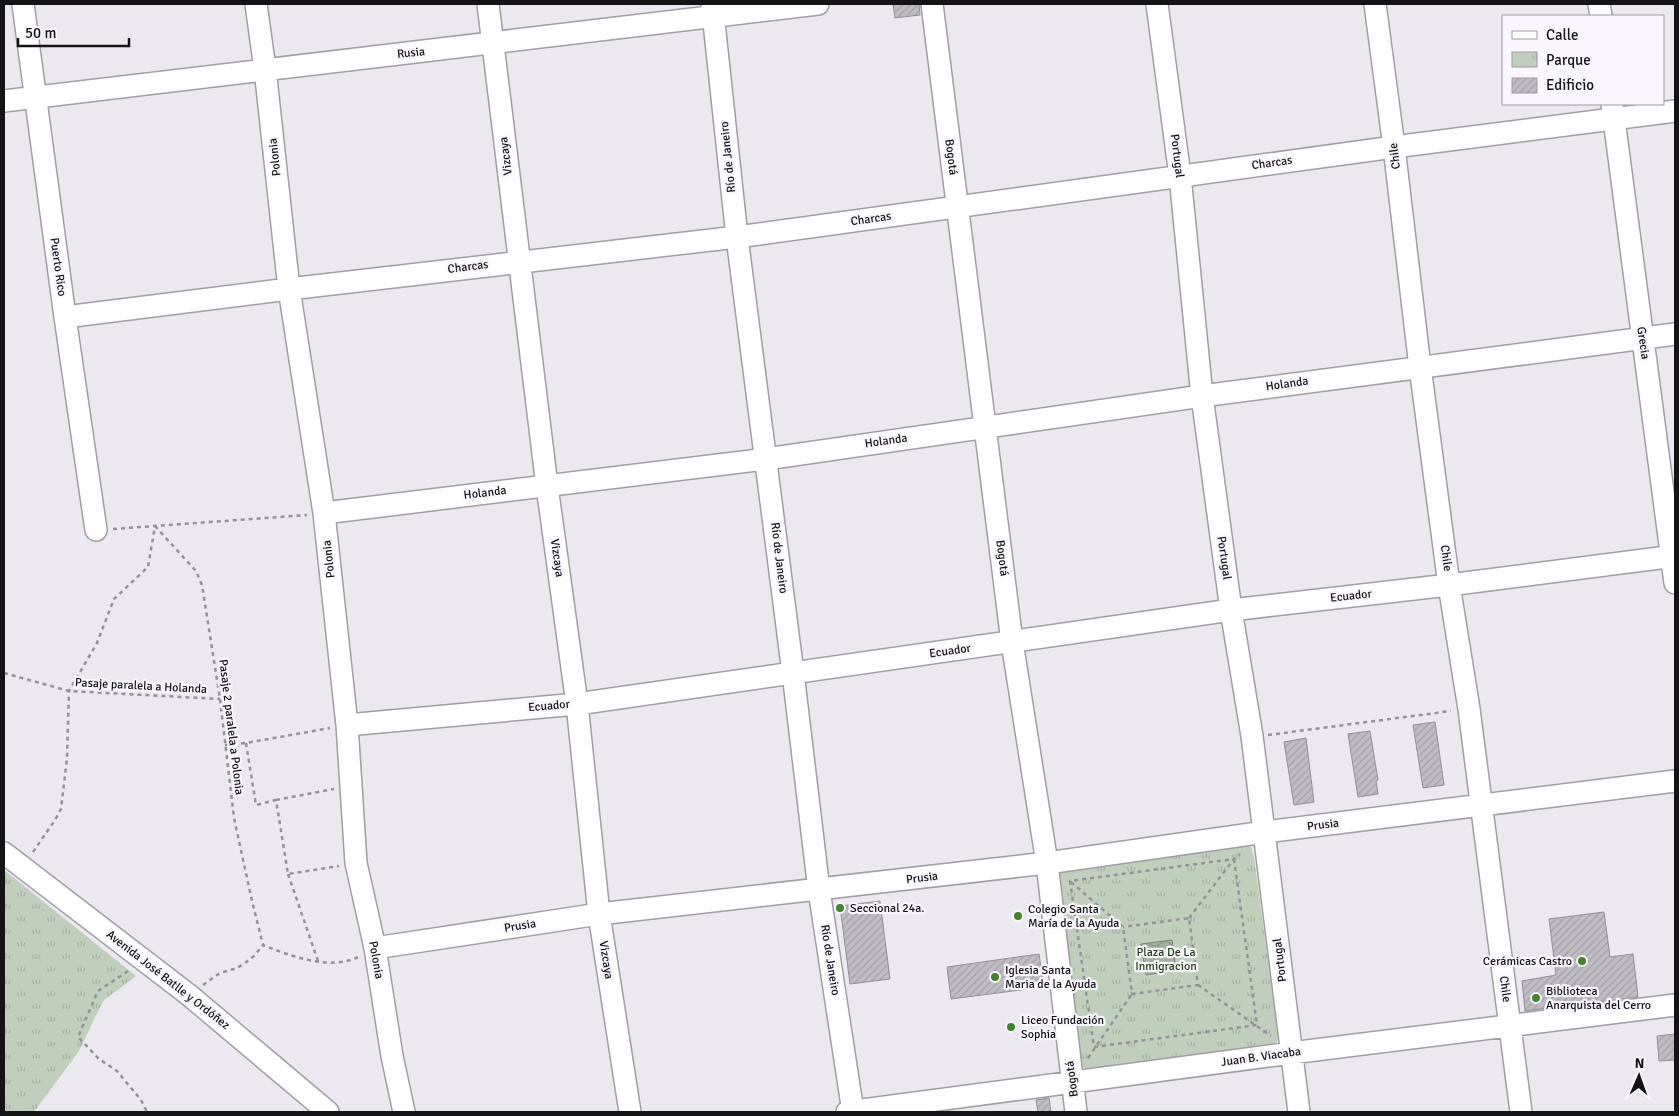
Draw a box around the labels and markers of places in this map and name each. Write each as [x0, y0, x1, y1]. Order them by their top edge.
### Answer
place label: Seccional 24a. [850, 901, 925, 916]
marker: Seccional 24a. [834, 902, 846, 914]
place label: Colegio Santa María de la Ayuda [1028, 902, 1119, 931]
marker: Colegio Santa María de la Ayuda [1012, 910, 1024, 922]
place label: Cerámicas Castro [1483, 954, 1572, 969]
marker: Cerámicas Castro [1576, 955, 1588, 967]
place label: Iglesia Santa Maria de la Ayuda [1005, 963, 1096, 992]
marker: Iglesia Santa Maria de la Ayuda [989, 971, 1001, 983]
place label: Biblioteca Anarquista del Cerro [1546, 984, 1651, 1013]
marker: Biblioteca Anarquista del Cerro [1530, 992, 1542, 1004]
place label: Liceo Fundación Sophia [1021, 1013, 1104, 1042]
marker: Liceo Fundación Sophia [1005, 1021, 1017, 1033]

